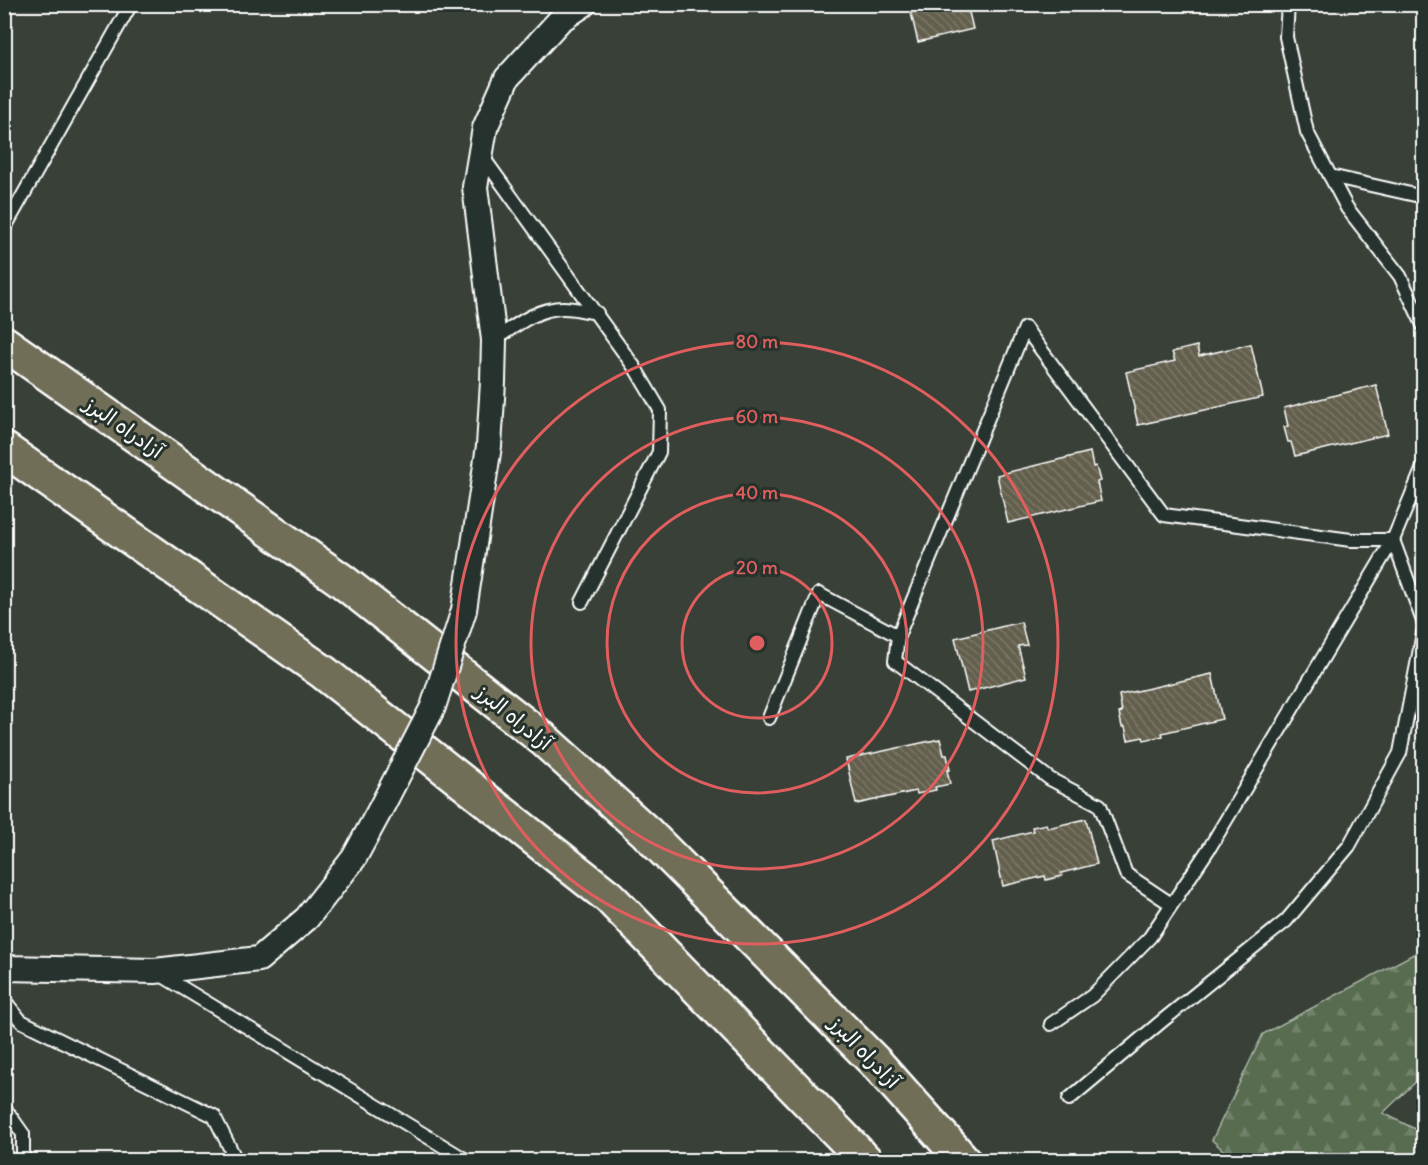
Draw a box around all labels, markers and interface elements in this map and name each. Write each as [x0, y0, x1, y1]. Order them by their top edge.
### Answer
text: 80 m [736, 330, 778, 353]
street label: آزادراه البرز [77, 389, 170, 465]
text: 60 m [736, 405, 778, 428]
text: 40 m [736, 481, 778, 504]
text: 20 m [736, 556, 778, 579]
centre of rings [747, 633, 767, 653]
street label: آزادراه البرز [469, 677, 558, 757]
street label: آزادراه البرز [822, 1009, 907, 1095]

